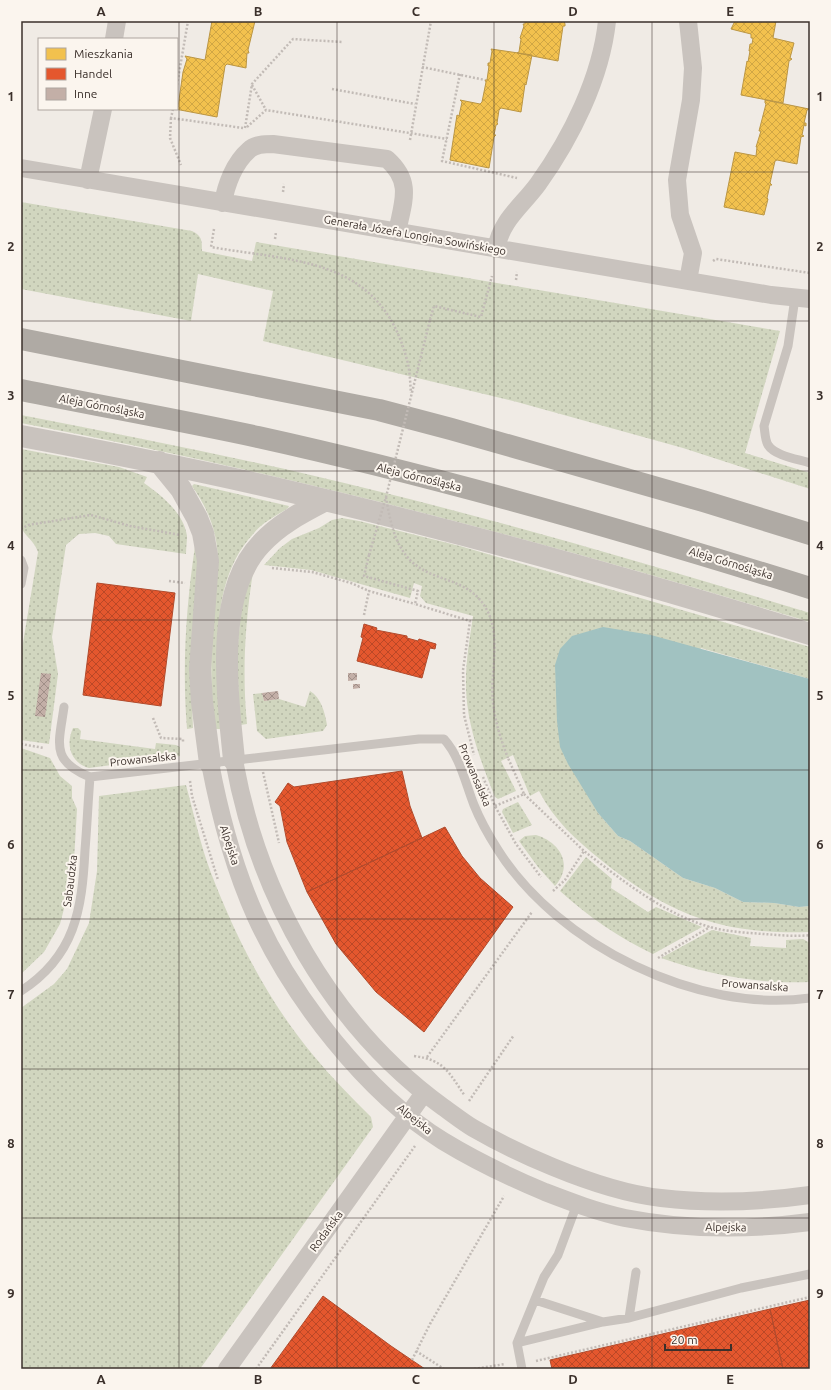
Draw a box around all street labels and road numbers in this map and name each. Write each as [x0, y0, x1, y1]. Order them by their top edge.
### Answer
street label: Generała Józefa Longina Sowińskiego [323, 213, 507, 257]
street label: Aleja Górnośląska [58, 392, 146, 420]
street label: Aleja Górnośląska [375, 461, 463, 493]
street label: Aleja Górnośląska [688, 545, 774, 581]
street label: Prowansalska [456, 742, 494, 808]
street label: Prowansalska [109, 750, 177, 768]
street label: Alpejska [218, 824, 242, 866]
street label: Sabaudzka [61, 854, 79, 908]
street label: Prowansalska [721, 977, 789, 993]
street label: Alpejska [395, 1101, 435, 1137]
street label: Rodańska [307, 1208, 345, 1254]
street label: Alpejska [705, 1221, 747, 1233]

